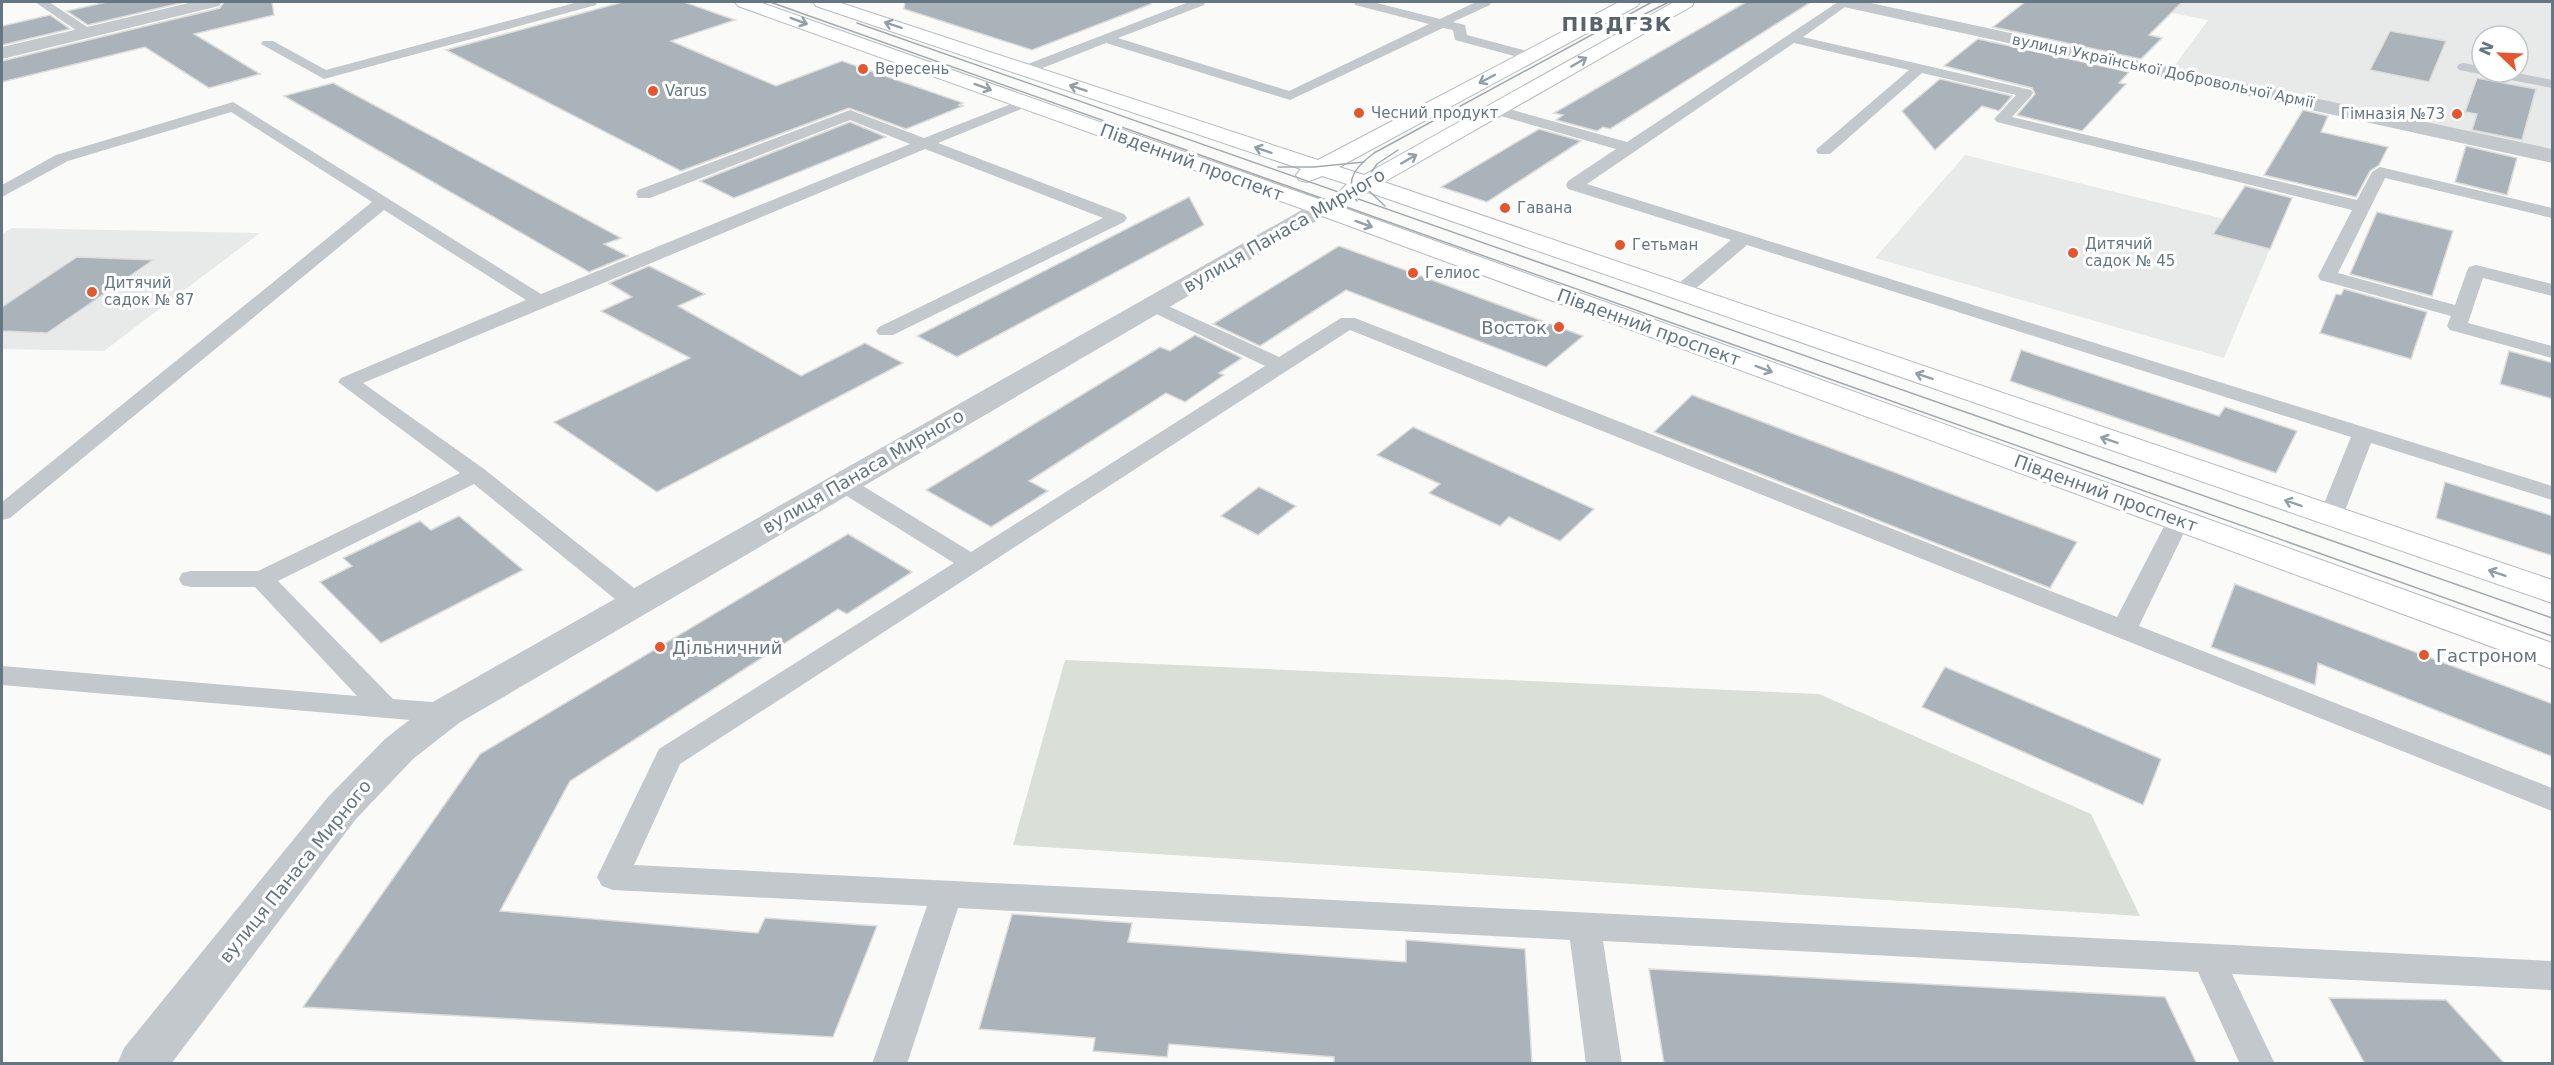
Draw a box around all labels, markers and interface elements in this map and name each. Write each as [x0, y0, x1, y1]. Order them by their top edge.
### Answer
district label: ПІВДГЗК [1561, 12, 1673, 36]
one-way arrow [789, 17, 808, 28]
one-way arrow [884, 19, 903, 30]
north arrow [2470, 24, 2530, 84]
street label: вулиця Української Добровольчої Армії [2011, 30, 2316, 112]
text: N [2475, 38, 2498, 58]
one-way arrow [1570, 56, 1587, 68]
place label: Вересень [875, 60, 949, 78]
marker: Вересень [856, 62, 870, 76]
one-way arrow [1478, 74, 1496, 85]
one-way arrow [1069, 81, 1088, 92]
place label: Varus [665, 82, 707, 100]
one-way arrow [973, 82, 992, 93]
marker: Varus [646, 84, 660, 98]
place label: Чесний продукт [1371, 104, 1499, 122]
place label: Гімназія №73 [2341, 105, 2445, 123]
marker: Чесний продукт [1352, 106, 1366, 120]
marker: Гімназія №73 [2450, 107, 2464, 121]
street label: Південний проспект [1097, 119, 1287, 205]
one-way arrow [1254, 144, 1273, 155]
one-way arrow [1400, 152, 1417, 164]
street label: вулиця Панаса Мирного [1180, 164, 1388, 296]
place label: Гавана [1517, 199, 1572, 217]
marker: Гавана [1498, 201, 1512, 215]
one-way arrow [1354, 219, 1373, 230]
place label: Дитячий садок № 45 [2085, 235, 2175, 270]
place label: Гетьман [1632, 236, 1698, 254]
marker: Гетьман [1613, 238, 1627, 252]
marker: Дитячий садок № 45 [2066, 246, 2080, 260]
place label: Гелиос [1425, 264, 1480, 282]
marker: Гелиос [1406, 266, 1420, 280]
place label: Дитячий садок № 87 [104, 274, 194, 309]
street label: Південний проспект [1554, 284, 1744, 370]
marker: Дитячий садок № 87 [85, 285, 99, 299]
place label: Восток [1481, 317, 1547, 338]
marker: Восток [1552, 320, 1566, 334]
one-way arrow [1755, 365, 1773, 376]
one-way arrow [1915, 370, 1934, 381]
street label: вулиця Панаса Мирного [759, 405, 967, 537]
one-way arrow [2100, 433, 2119, 444]
street label: Південний проспект [2011, 450, 2201, 536]
one-way arrow [2284, 497, 2303, 508]
one-way arrow [2488, 567, 2507, 578]
place label: Дільничний [672, 637, 782, 658]
marker: Дільничний [653, 640, 667, 654]
place label: Гастроном [2436, 645, 2537, 666]
marker: Гастроном [2417, 648, 2431, 662]
street label: вулиця Панаса Мирного [215, 775, 375, 967]

